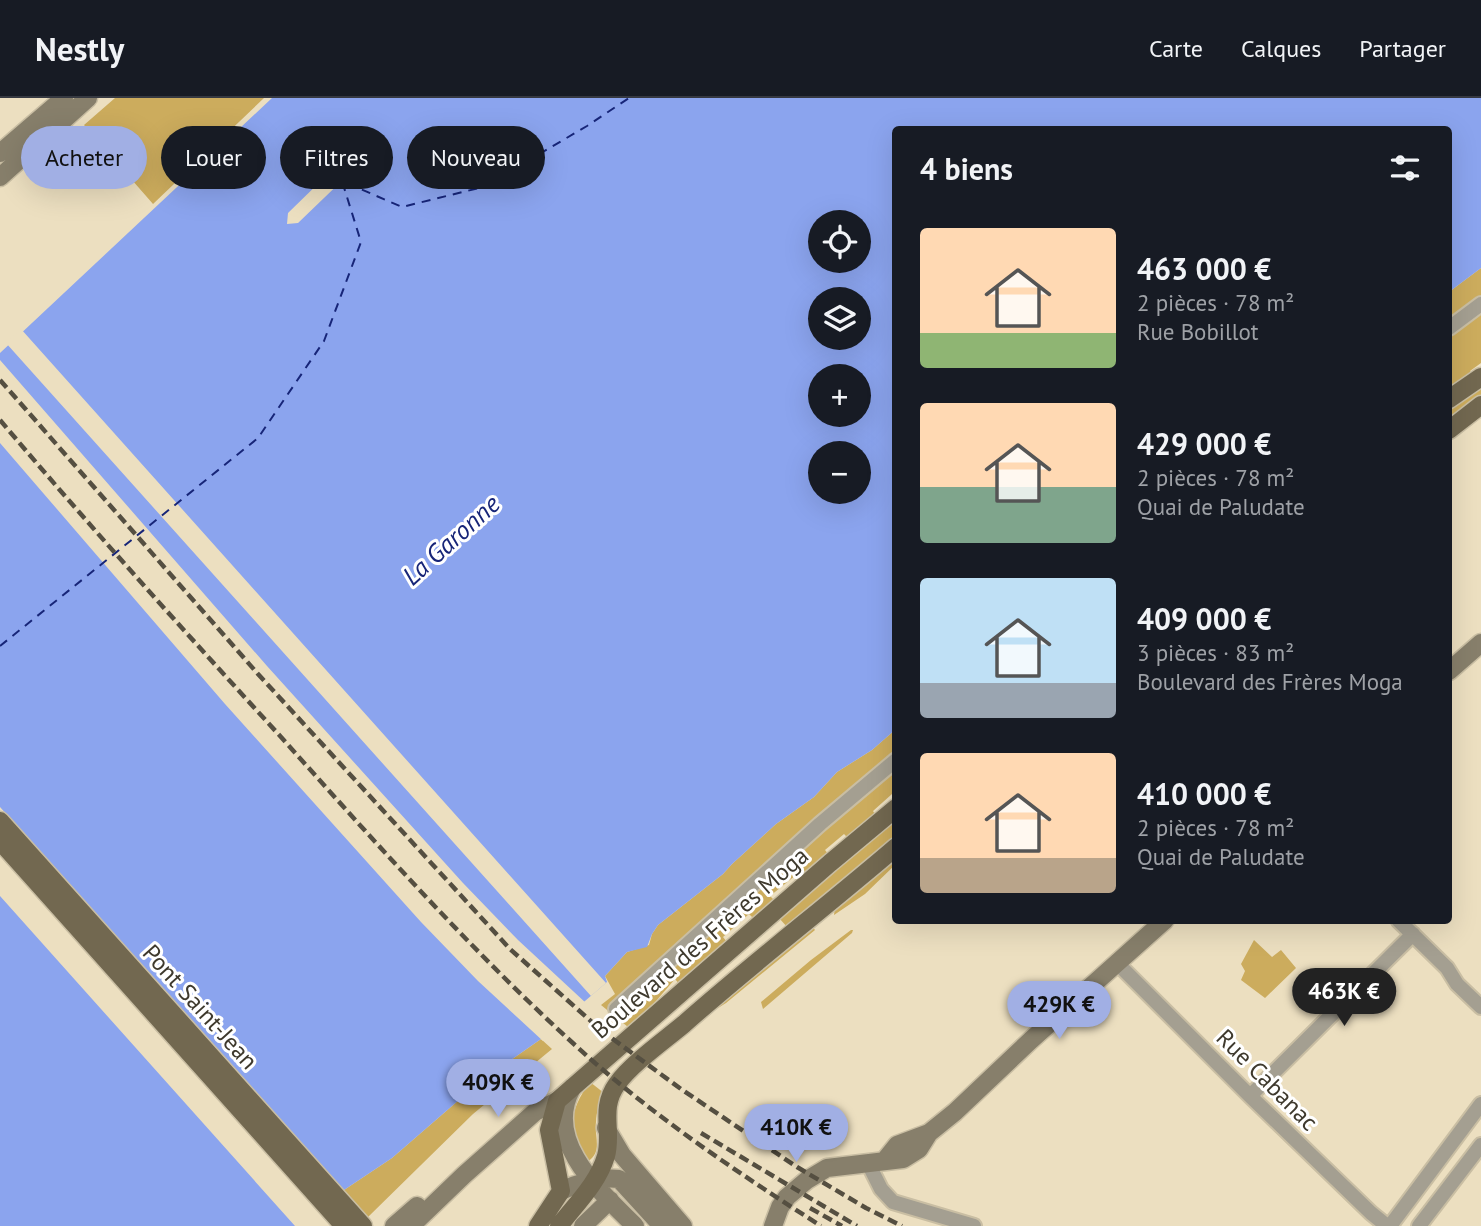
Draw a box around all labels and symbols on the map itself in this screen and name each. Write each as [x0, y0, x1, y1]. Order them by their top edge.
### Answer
water label: La Garonne [395, 487, 506, 592]
street label: Boulevard des Frères Moga [585, 840, 814, 1045]
street label: Pont Saint-Jean [136, 938, 265, 1076]
pin: 463K € [1287, 968, 1401, 1028]
pin: 429K € [1002, 982, 1116, 1041]
street label: Rue Cabanac [1210, 1022, 1325, 1137]
pin: 409K € [441, 1060, 555, 1119]
pin: 410K € [739, 1104, 853, 1164]

